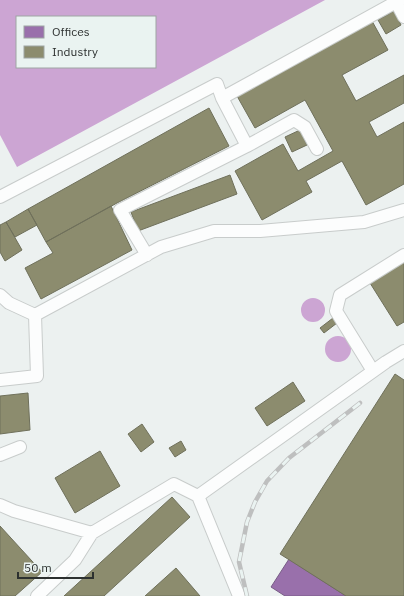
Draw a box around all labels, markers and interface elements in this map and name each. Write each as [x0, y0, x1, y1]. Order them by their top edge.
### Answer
legend [16, 16, 156, 68]
text: Offices [52, 24, 90, 39]
text: Industry [52, 44, 98, 59]
scale bar [18, 554, 93, 580]
text: 50 m [24, 560, 52, 575]

